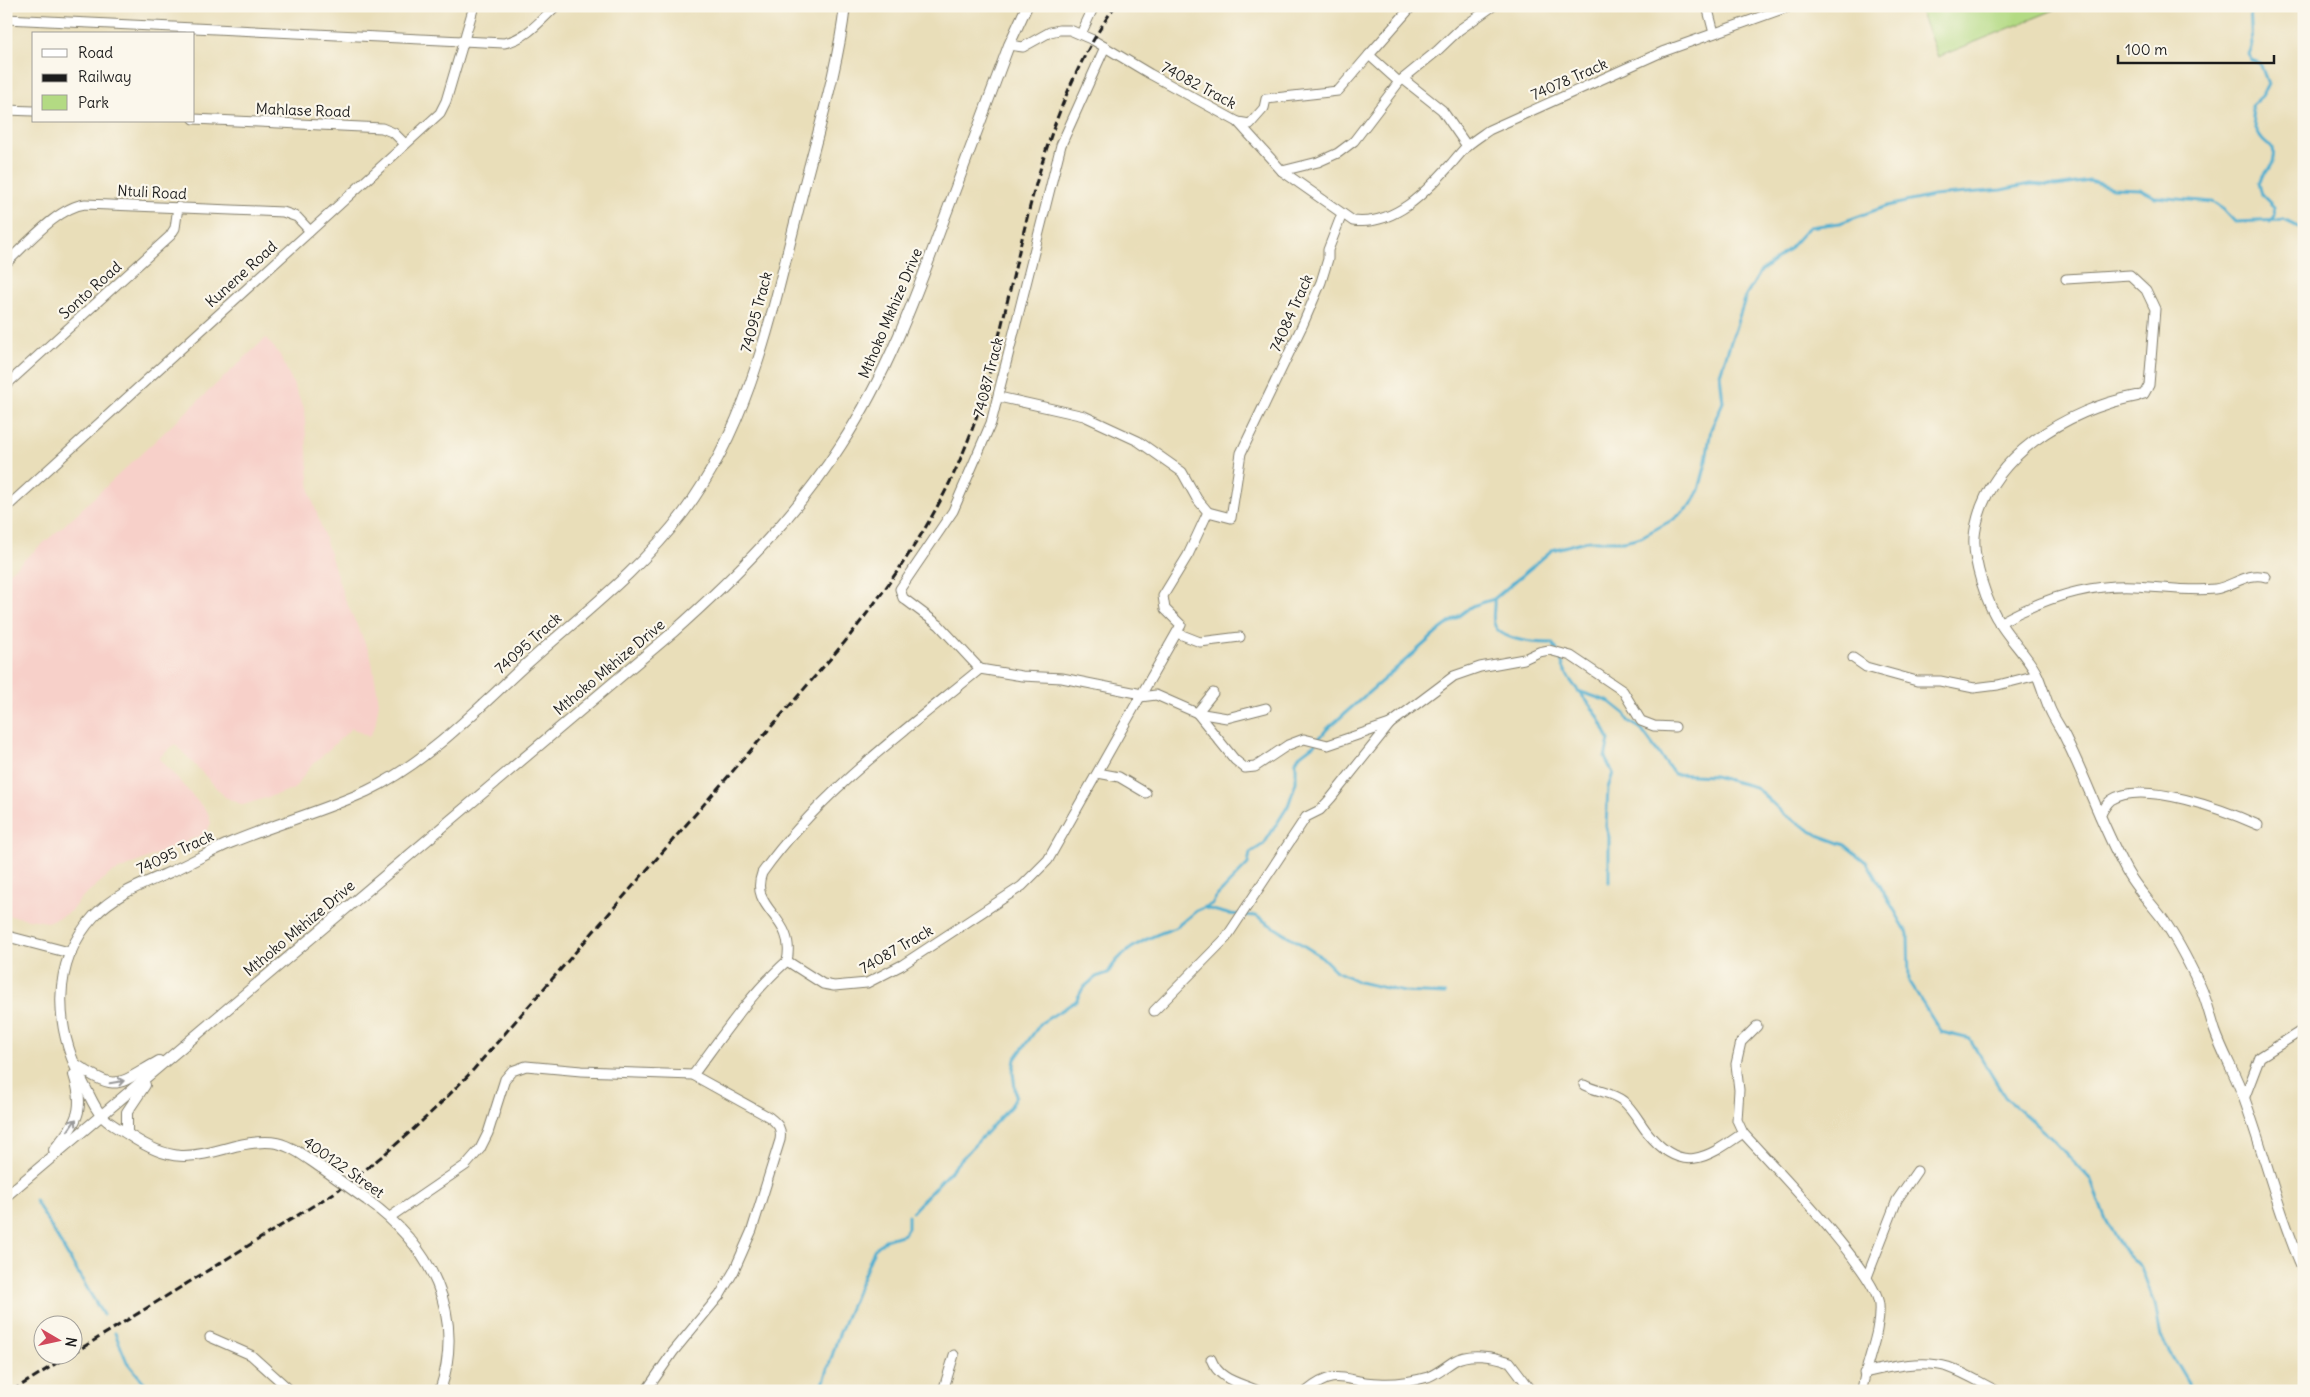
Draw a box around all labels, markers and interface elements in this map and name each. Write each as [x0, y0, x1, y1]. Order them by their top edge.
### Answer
legend [32, 32, 195, 122]
scale bar [2118, 32, 2274, 64]
text: 100 m [2125, 40, 2167, 59]
text: Road [78, 43, 113, 62]
street label: 74078 Track [1528, 54, 1610, 104]
street label: 74082 Track [1158, 57, 1240, 113]
text: Railway [78, 67, 132, 86]
text: Park [78, 93, 109, 112]
street label: Mahlase Road [255, 99, 351, 121]
street label: Ntuli Road [117, 181, 187, 203]
street label: Kunene Road [201, 237, 281, 311]
street label: Mthoko Mkhize Drive [854, 245, 926, 381]
street label: Sonto Road [55, 257, 125, 323]
street label: 74095 Track [736, 269, 776, 355]
street label: 74084 Track [1265, 271, 1317, 355]
street label: 74087 Track [969, 335, 1007, 419]
street label: 74095 Track [491, 608, 565, 678]
street label: Mthoko Mkhize Drive [549, 615, 669, 719]
street label: 74095 Track [133, 826, 217, 878]
street label: Mthoko Mkhize Drive [239, 876, 359, 980]
street label: 74087 Track [856, 920, 936, 978]
one-way arrow [108, 1076, 124, 1086]
one-way arrow [67, 1119, 77, 1133]
street label: 400122 Street [300, 1132, 388, 1202]
north arrow [32, 1314, 82, 1364]
text: N [61, 1336, 80, 1348]

